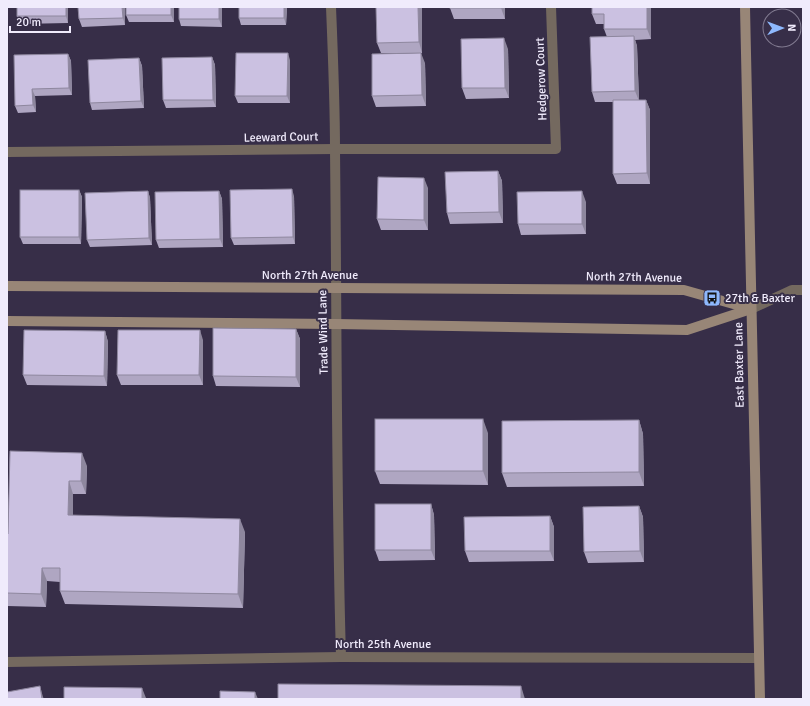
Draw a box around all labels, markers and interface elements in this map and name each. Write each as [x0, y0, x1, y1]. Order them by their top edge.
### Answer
scale bar [10, 8, 70, 34]
north arrow [762, 8, 802, 48]
text: 20 m [16, 15, 41, 30]
text: N [785, 24, 798, 32]
street label: Hedgerow Court [533, 37, 550, 121]
street label: Leeward Court [244, 129, 318, 146]
street label: North 27th Avenue [262, 268, 358, 283]
street label: North 27th Avenue [586, 269, 682, 286]
bus stop icon: 27th & Baxter [702, 288, 722, 308]
street label: Trade Wind Lane [315, 290, 332, 374]
place label: 27th & Baxter [725, 291, 795, 306]
street label: East Baxter Lane [731, 322, 748, 408]
street label: North 25th Avenue [335, 637, 431, 652]

